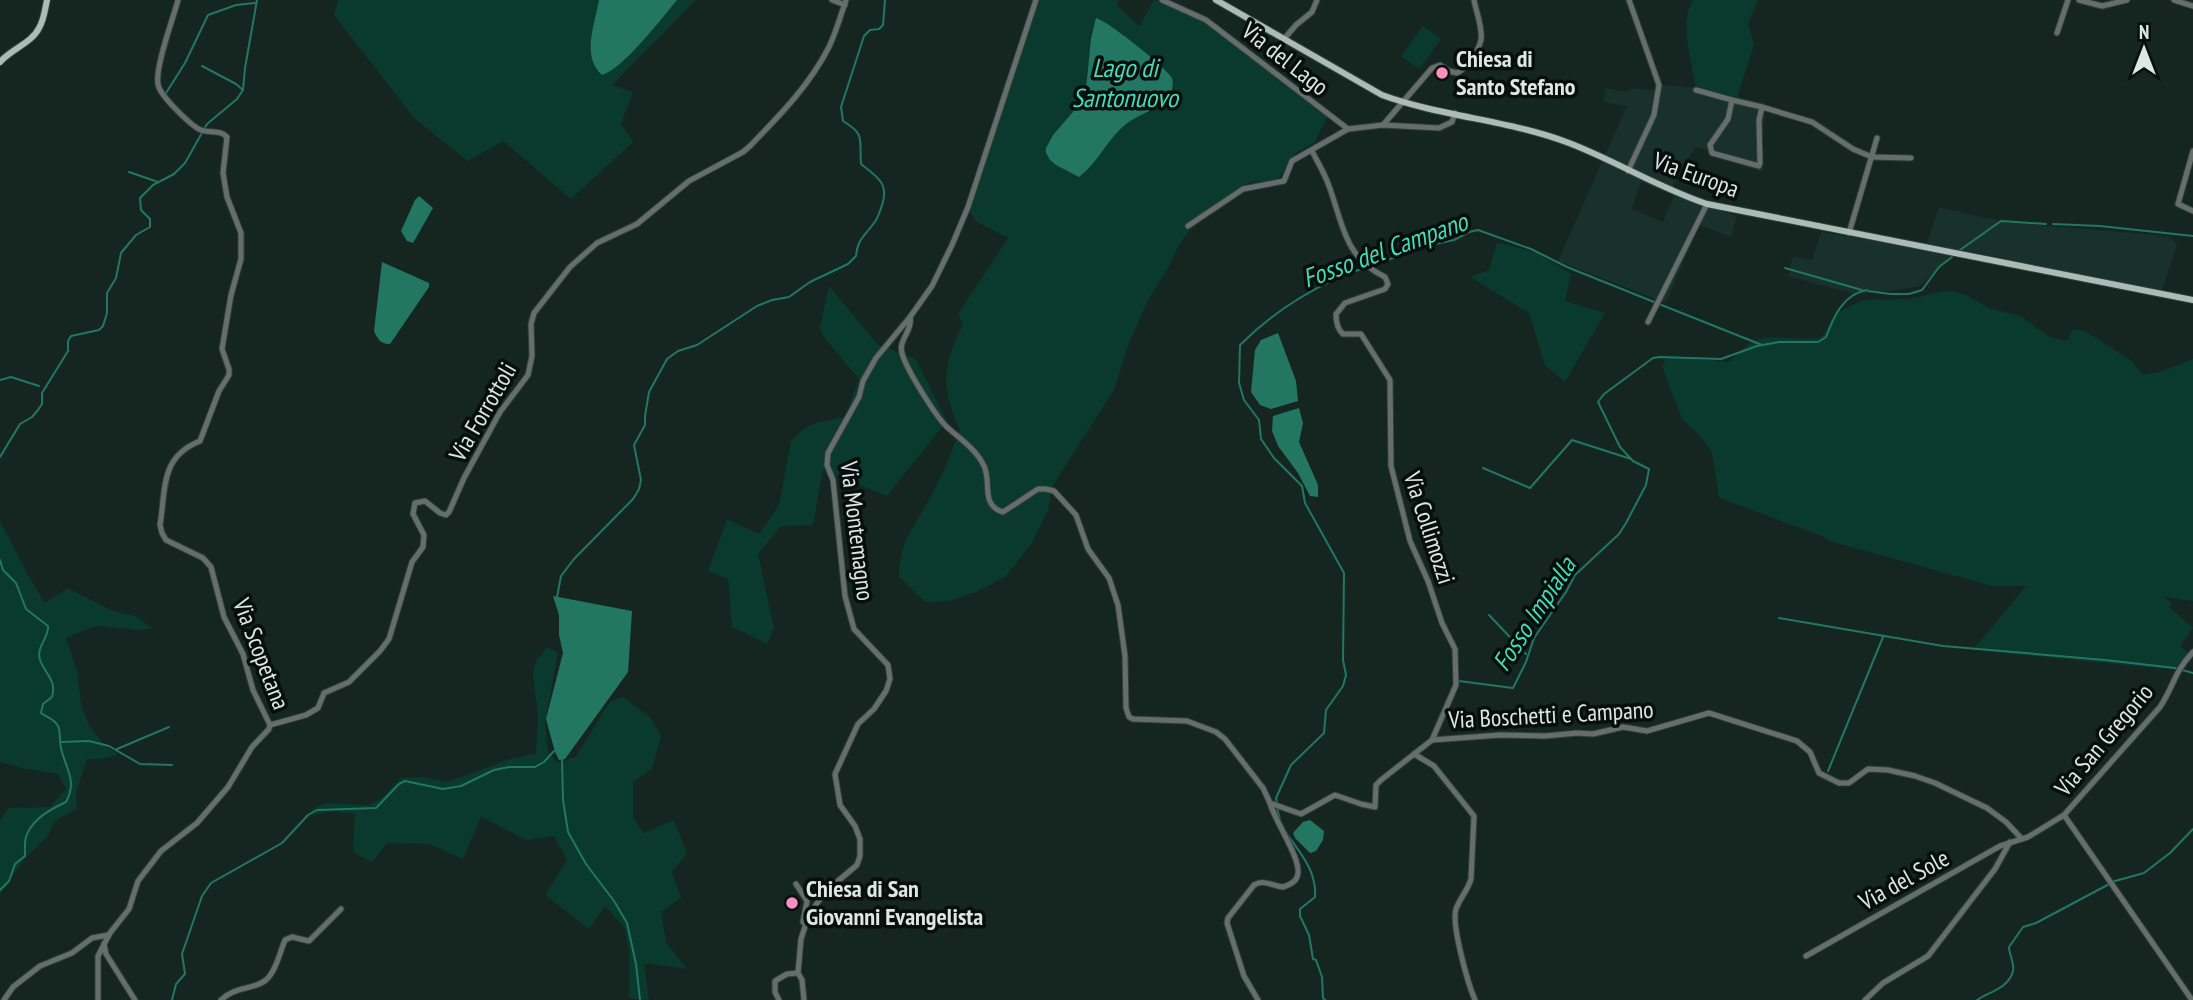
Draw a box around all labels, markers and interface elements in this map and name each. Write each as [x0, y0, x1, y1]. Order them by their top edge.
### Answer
street label: Via del Lago [1235, 14, 1335, 102]
north arrow [2109, 14, 2179, 84]
text: N [2139, 20, 2149, 44]
place label: Chiesa di Santo Stefano [1456, 43, 1576, 102]
water label: Lago di Santonuovo [1072, 51, 1180, 114]
marker: Chiesa di Santo Stefano [1434, 65, 1450, 81]
street label: Via Europa [1648, 144, 1743, 204]
water label: Fosso del Campano [1298, 204, 1473, 295]
street label: Via Forrottoli [441, 357, 523, 468]
street label: Via Montemagno [833, 459, 881, 602]
street label: Via Collimozzi [1396, 467, 1462, 588]
water label: Fosso Impialla [1485, 549, 1583, 677]
street label: Via Scopetana [226, 593, 297, 714]
street label: Via San Gregorio [2047, 677, 2160, 803]
street label: Via Boschetti e Campano [1447, 694, 1654, 735]
street label: Via del Sole [1852, 842, 1954, 917]
place label: Chiesa di San Giovanni Evangelista [806, 873, 983, 932]
marker: Chiesa di San Giovanni Evangelista [784, 895, 800, 911]

